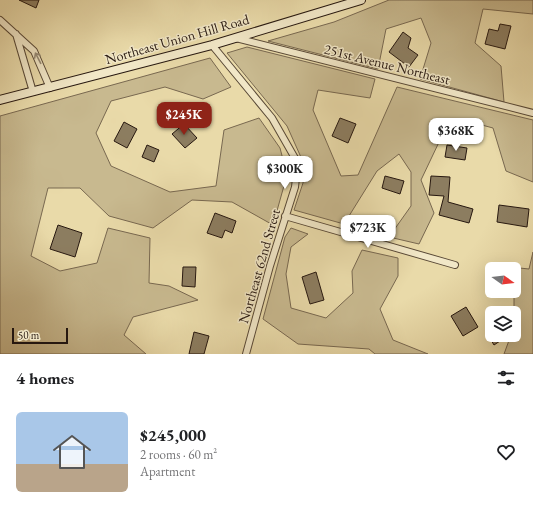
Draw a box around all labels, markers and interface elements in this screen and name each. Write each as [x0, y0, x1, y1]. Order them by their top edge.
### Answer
street label: Northeast Union Hill Road [103, 10, 252, 68]
street label: 251st Avenue Northeast [322, 40, 452, 88]
one-way arrow [34, 52, 41, 64]
pin: $245K [156, 102, 212, 136]
text: $245K [166, 106, 202, 123]
pin: $368K [428, 118, 484, 152]
text: $368K [438, 122, 474, 139]
pin: $300K [257, 156, 313, 190]
text: $300K [267, 160, 303, 177]
street label: Northeast 62nd Street [234, 206, 284, 325]
pin: $723K [340, 215, 396, 249]
text: $723K [350, 219, 386, 236]
north arrow [485, 262, 521, 298]
map controls [485, 262, 521, 342]
button: layers [485, 306, 521, 342]
scale bar [12, 326, 68, 345]
text: 50 m [18, 328, 39, 342]
text: 4 homes [16, 367, 74, 389]
icon: filters [495, 367, 517, 389]
text: $245,000 [140, 424, 206, 446]
icon: home [48, 428, 96, 476]
icon: heart [495, 441, 517, 463]
text: 2 rooms · 60 m² [140, 446, 217, 463]
text: Apartment [140, 463, 195, 480]

